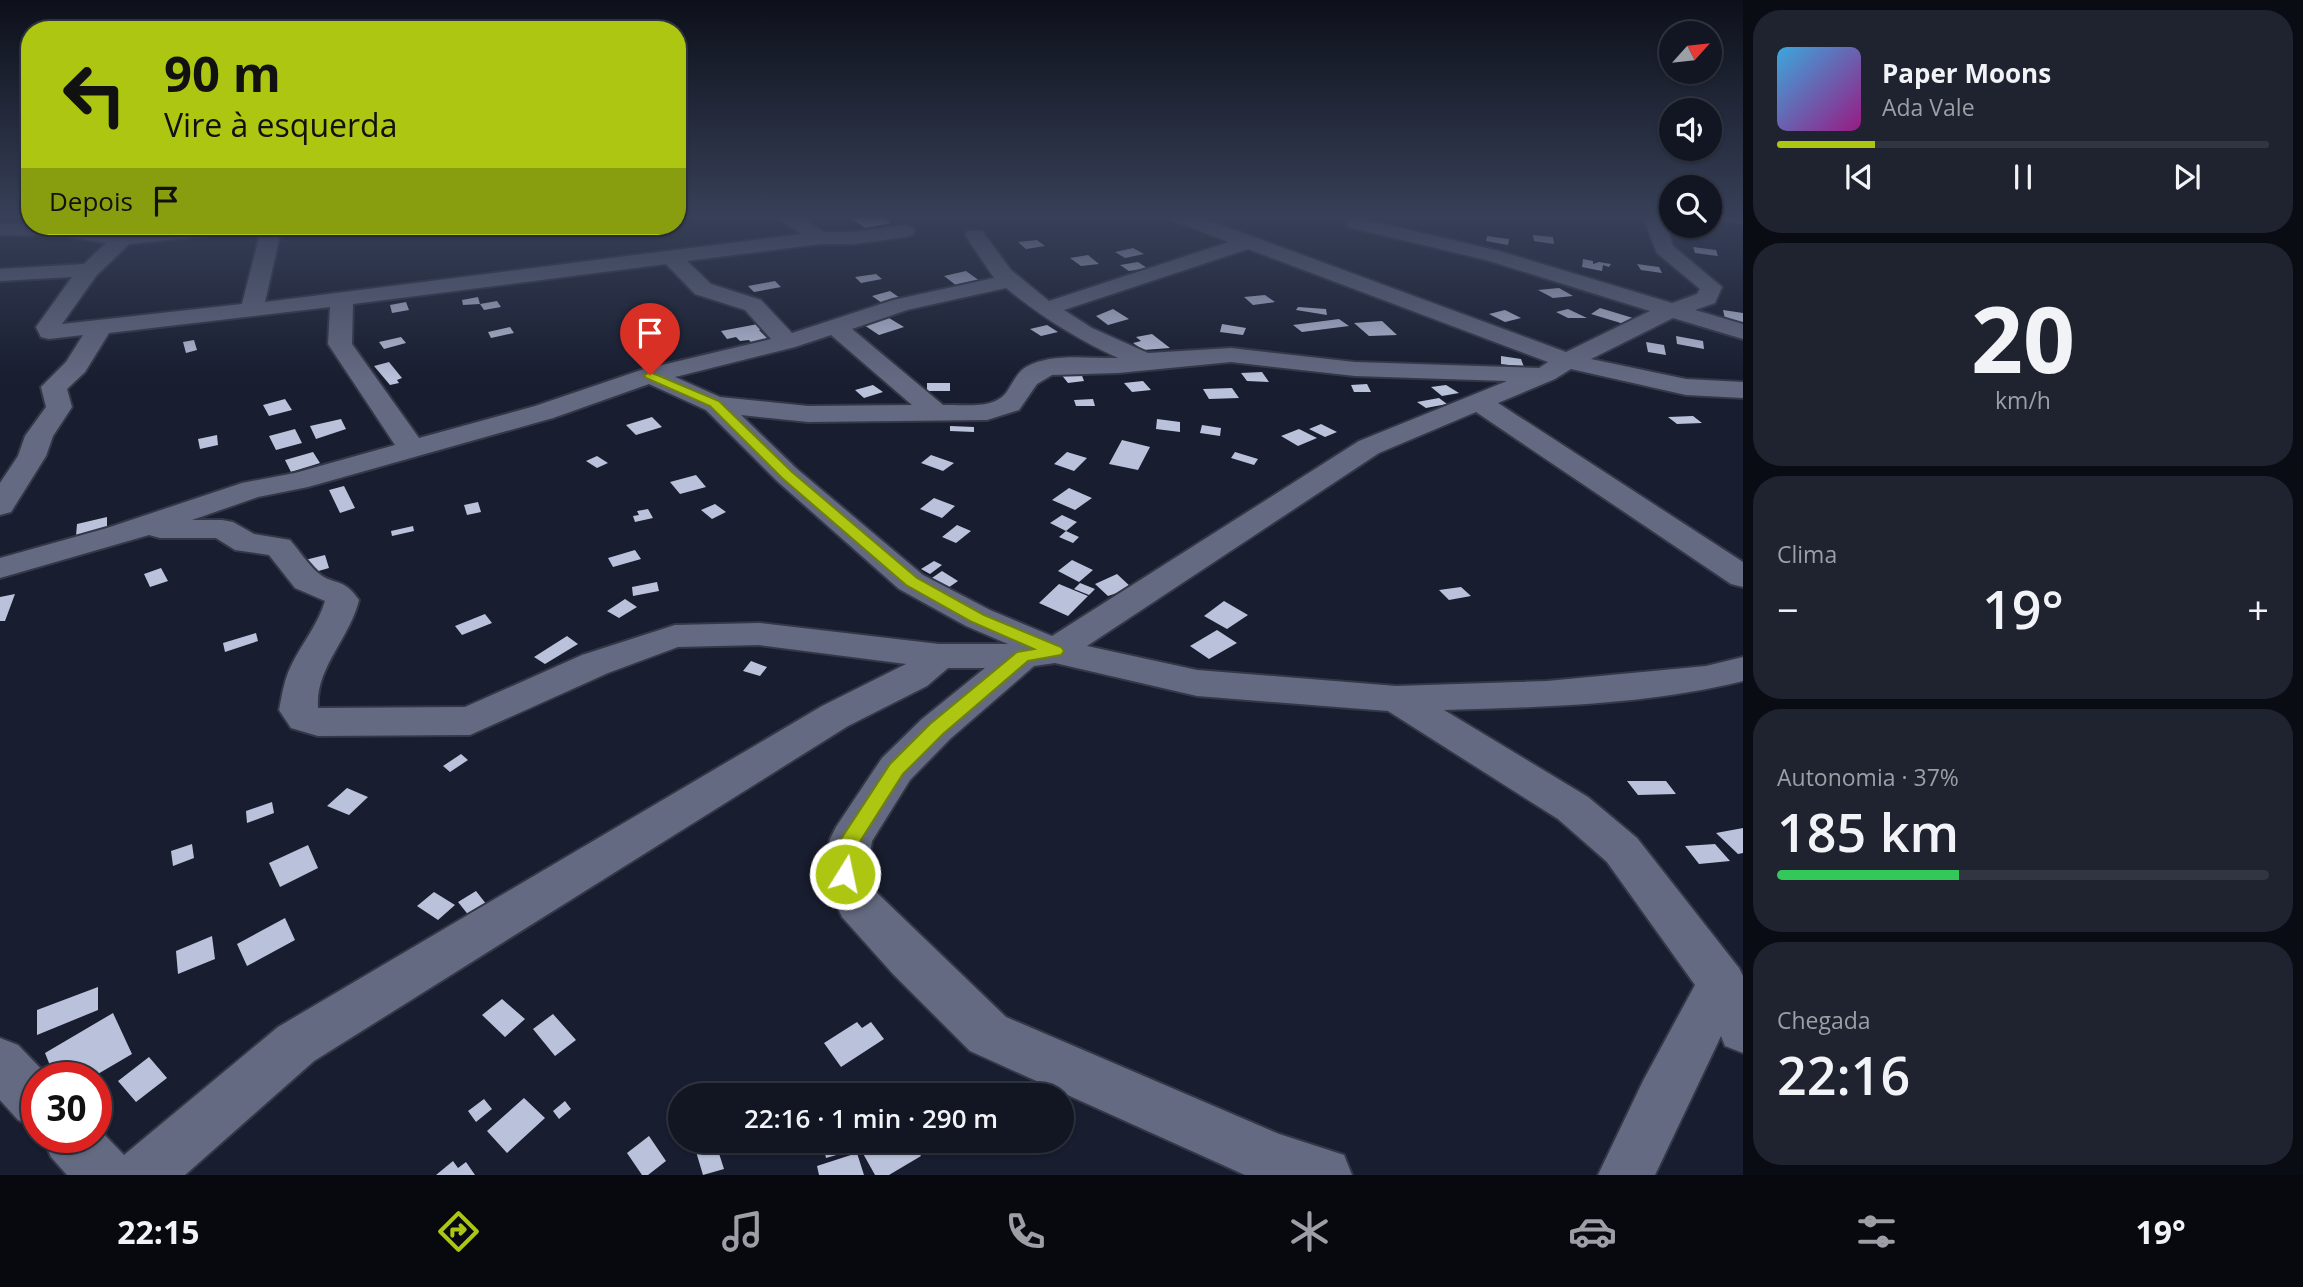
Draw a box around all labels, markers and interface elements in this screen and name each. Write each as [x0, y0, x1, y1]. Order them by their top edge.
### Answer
north arrow [1659, 21, 1722, 84]
map controls [1659, 21, 1722, 238]
text: 90 m [164, 40, 281, 106]
icon: left [49, 49, 140, 140]
text: Paper Moons [1882, 55, 2051, 91]
text: Ada Vale [1882, 91, 1975, 123]
button: sound [1659, 98, 1722, 161]
text: Vire à esquerda [164, 103, 397, 146]
icon: previous [1840, 158, 1878, 196]
icon: pause [2004, 158, 2042, 196]
icon: next [2168, 158, 2206, 196]
button: search [1659, 175, 1722, 238]
icon: arrive [147, 182, 185, 220]
text: Depois [49, 183, 133, 219]
text: 20 [1971, 276, 2075, 400]
pin [620, 303, 680, 375]
icon: arrive [631, 314, 669, 352]
text: km/h [1995, 384, 2051, 416]
text: Clima [1777, 538, 1837, 570]
text: 19° [1982, 573, 2064, 644]
text: − [1777, 583, 1799, 635]
text: + [2247, 583, 2269, 635]
text: Autonomia · 37% [1777, 761, 1959, 793]
text: 185 km [1777, 796, 1959, 867]
position arrow [808, 837, 882, 911]
text: Chegada [1777, 1004, 1871, 1036]
text: 22:16 [1777, 1039, 1910, 1110]
speed limit sign: 30 [21, 1062, 112, 1153]
text: 22:16 · 1 min · 290 m [744, 1100, 998, 1136]
icon: directions [434, 1207, 483, 1256]
icon: music [718, 1207, 767, 1256]
icon: phone [1001, 1207, 1050, 1256]
icon: climate [1285, 1207, 1334, 1256]
icon: car [1568, 1207, 1617, 1256]
icon: filters [1852, 1207, 1901, 1256]
text: 22:15 [117, 1210, 200, 1253]
text: 19° [2135, 1210, 2186, 1253]

